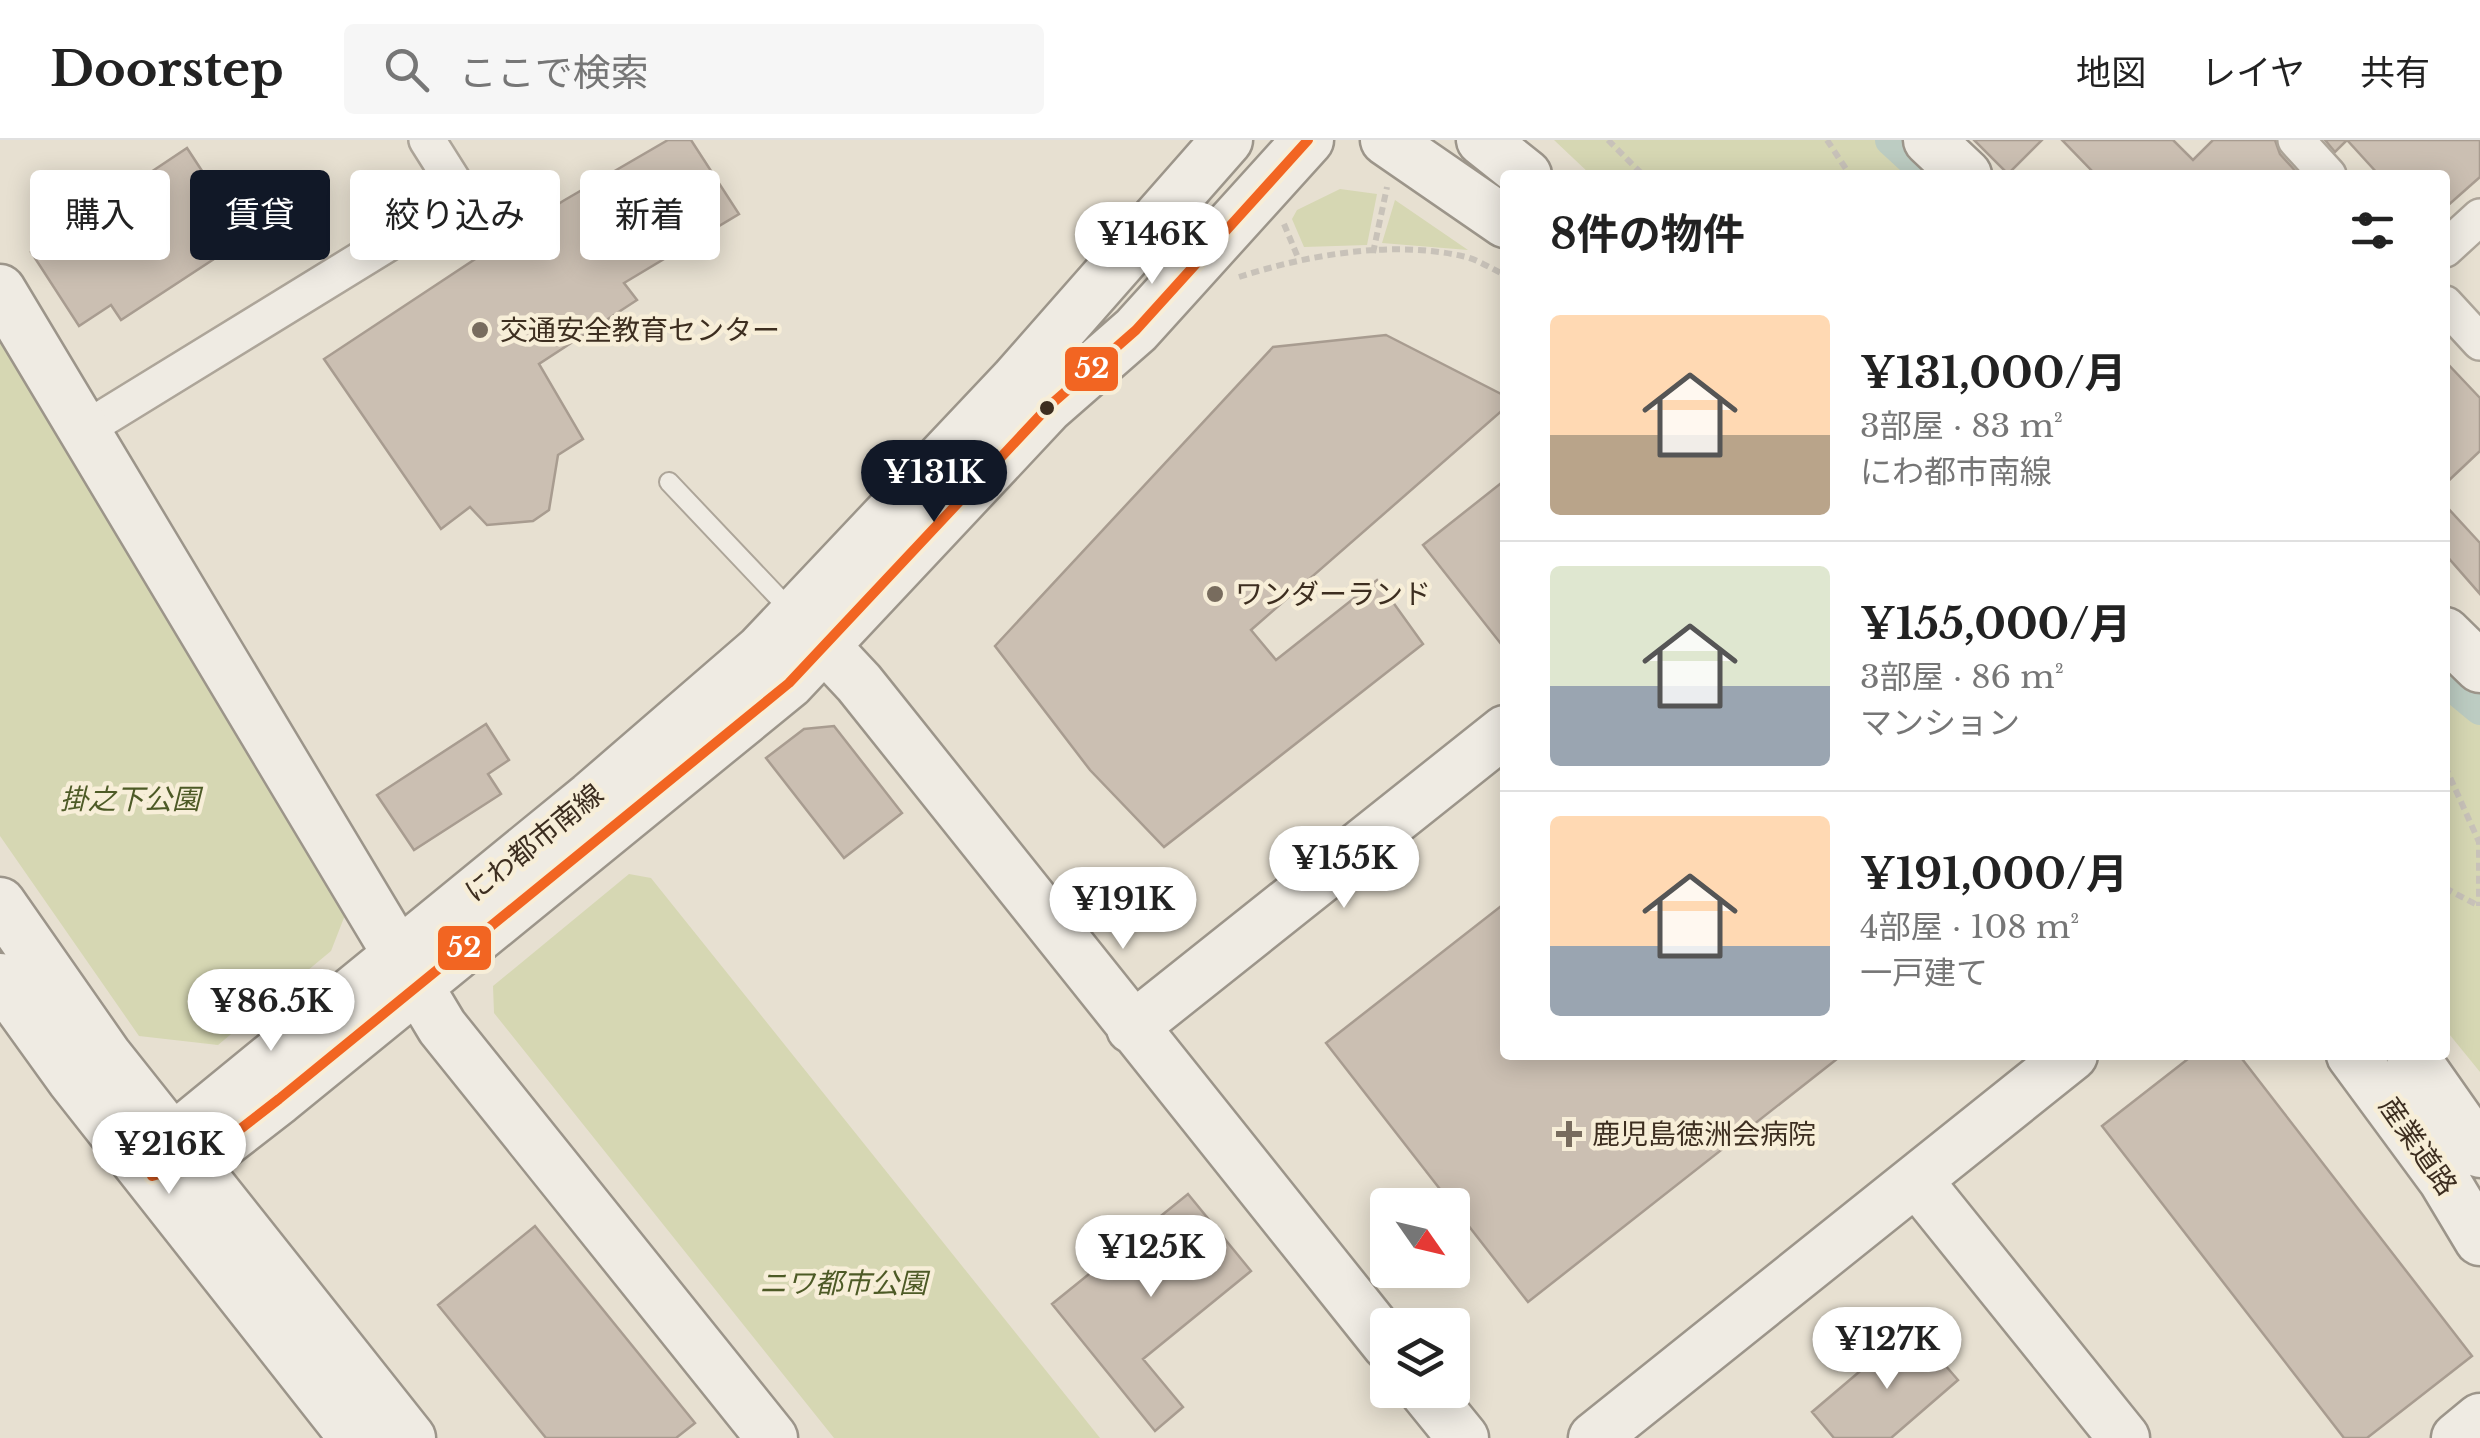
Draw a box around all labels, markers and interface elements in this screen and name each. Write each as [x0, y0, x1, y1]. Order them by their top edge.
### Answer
search box [344, 24, 1044, 114]
text: Doorstep [50, 39, 284, 99]
icon: search [379, 42, 434, 97]
text: ここで検索 [459, 49, 649, 96]
text: 地図 [2076, 51, 2146, 94]
text: レイヤ [2201, 51, 2305, 94]
text: 共有 [2360, 51, 2430, 94]
chip: 購入 [30, 170, 170, 260]
chip: 賃貸 [190, 170, 330, 260]
chip: 絞り込み [350, 170, 560, 260]
chip: 新着 [580, 170, 720, 260]
pin: ¥146K [1082, 202, 1222, 287]
icon: filters [2345, 203, 2400, 258]
text: 8件の物件 [1550, 208, 1745, 260]
text: ¥146K [1097, 214, 1207, 254]
place label: 交通安全教育センター [500, 313, 780, 348]
marker: 交通安全教育センター [469, 319, 491, 341]
line badge: 52 [1063, 345, 1120, 393]
text: ¥131,000/月 [1860, 347, 2126, 399]
text: 52 [1075, 351, 1109, 386]
icon: home [1630, 355, 1750, 475]
unlabelled marker [1037, 398, 1057, 418]
text: 3部屋 · 83 m² [1860, 406, 2063, 446]
pin: ¥131K [864, 440, 1004, 525]
text: ¥131K [883, 452, 985, 492]
text: にわ都市南線 [1860, 452, 2052, 492]
place label: ワンダーランド [1235, 577, 1431, 612]
marker: ワンダーランド [1204, 583, 1226, 605]
text: ¥155,000/月 [1860, 598, 2131, 650]
icon: home [1630, 606, 1750, 726]
text: 3部屋 · 86 m² [1860, 657, 2064, 697]
text: マンション [1860, 703, 2020, 743]
street label: にわ都市南線 [458, 777, 610, 909]
park label: 掛之下公園 [60, 782, 204, 817]
pin: ¥155K [1274, 826, 1414, 911]
text: ¥155K [1291, 838, 1397, 878]
text: ¥191,000/月 [1860, 848, 2128, 900]
icon: home [1630, 856, 1750, 976]
pin: ¥191K [1053, 867, 1193, 952]
text: ¥191K [1071, 879, 1175, 919]
text: 4部屋 · 108 m² [1860, 907, 2079, 947]
line badge: 52 [436, 924, 493, 972]
text: 52 [447, 930, 481, 965]
text: 一戸建て [1860, 953, 1988, 993]
pin: ¥86.5K [190, 969, 352, 1054]
text: ¥86.5K [210, 981, 332, 1021]
street label: 産業道路 [2372, 1090, 2464, 1202]
pin: ¥216K [99, 1112, 239, 1197]
place label: 鹿児島徳洲会病院 [1592, 1117, 1816, 1152]
marker: 鹿児島徳洲会病院 [1556, 1121, 1582, 1147]
text: ¥216K [114, 1124, 224, 1164]
north arrow [1370, 1188, 1470, 1288]
map controls [1370, 1188, 1470, 1408]
pin: ¥125K [1081, 1215, 1221, 1300]
text: ¥125K [1097, 1227, 1205, 1267]
park label: ニワ都市公園 [759, 1266, 931, 1301]
pin: ¥127K [1817, 1307, 1957, 1392]
button: layers [1370, 1308, 1470, 1408]
text: ¥127K [1834, 1319, 1940, 1359]

